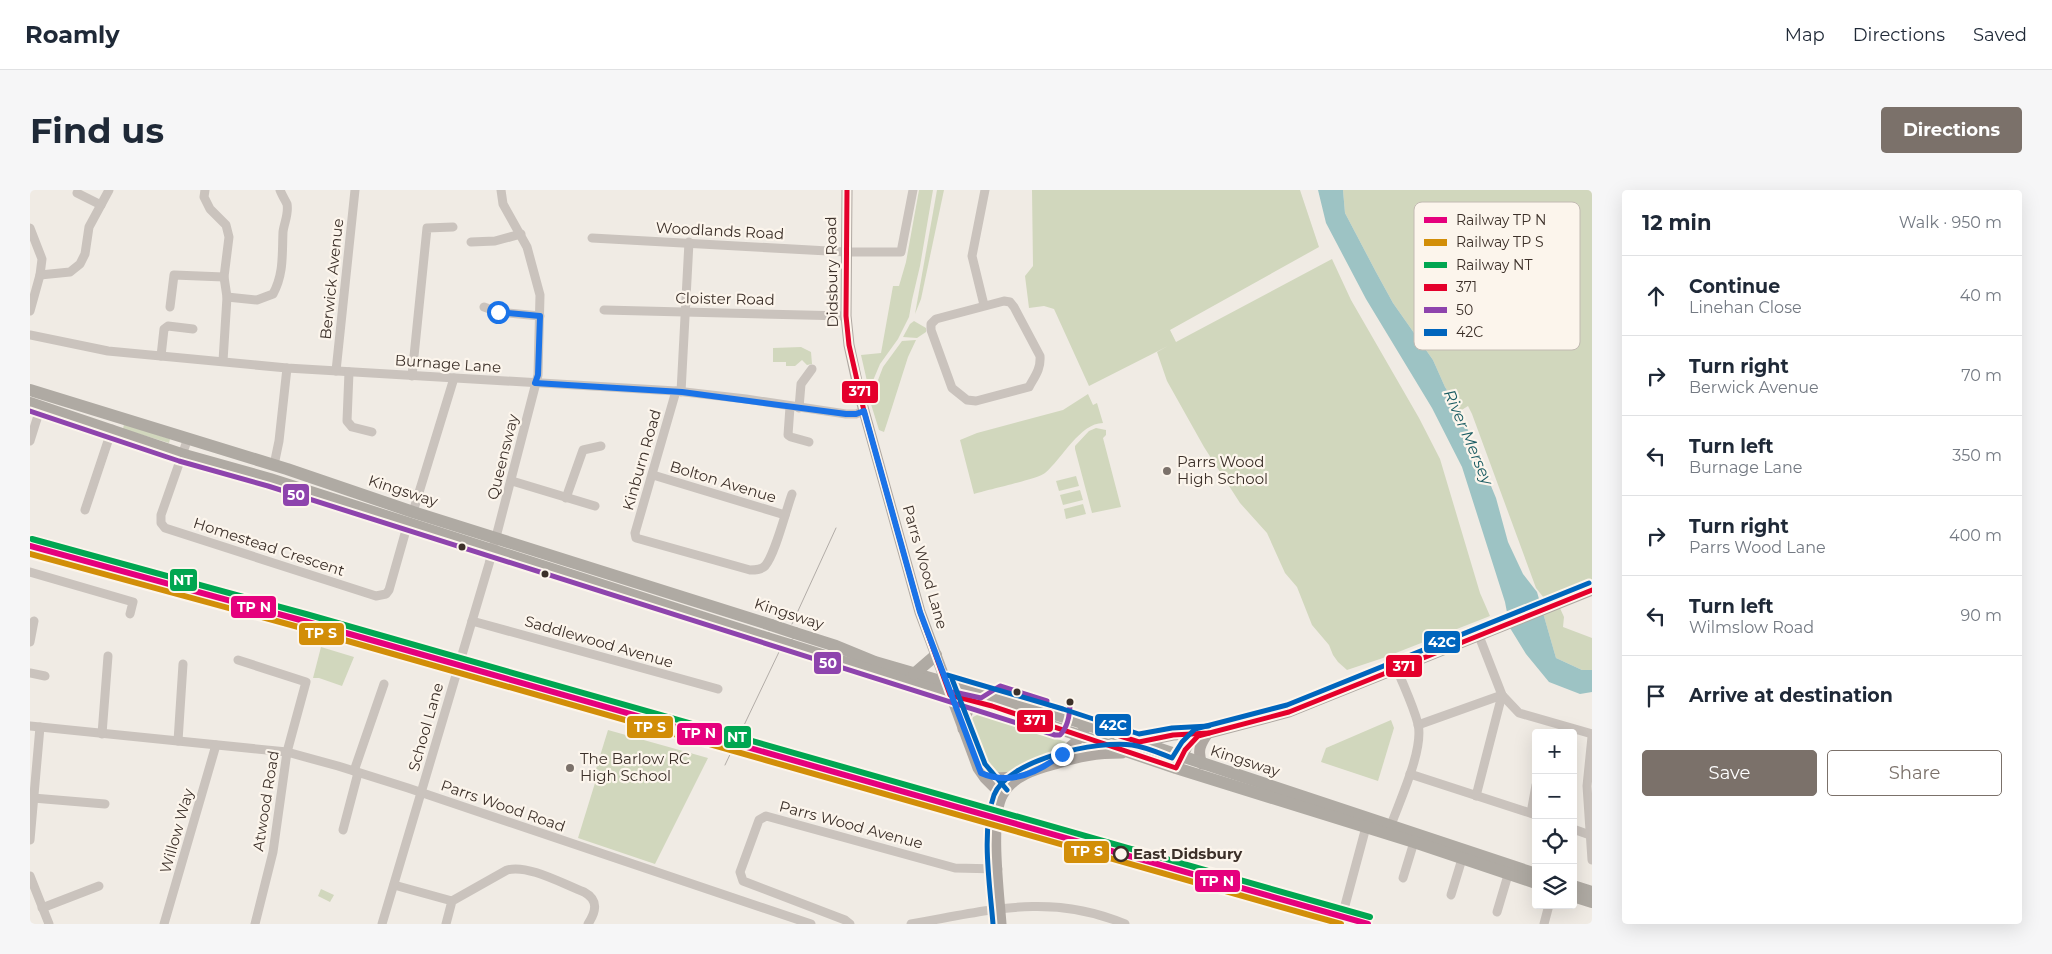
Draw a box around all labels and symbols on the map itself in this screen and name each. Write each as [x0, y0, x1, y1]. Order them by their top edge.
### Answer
legend [1414, 202, 1580, 350]
text: Railway TP N [1456, 211, 1546, 229]
street label: Didsbury Road [821, 216, 842, 328]
street label: Berwick Avenue [316, 217, 347, 340]
street label: Woodlands Road [655, 218, 785, 243]
text: Railway TP S [1456, 233, 1544, 251]
text: Railway NT [1456, 256, 1533, 274]
text: 371 [1456, 278, 1477, 296]
street label: Cloister Road [675, 288, 775, 309]
route start [487, 301, 510, 324]
text: 50 [1456, 301, 1473, 319]
text: 42C [1456, 323, 1483, 341]
street label: Burnage Lane [394, 350, 502, 377]
line badge: 371 [841, 380, 879, 404]
text: 371 [848, 382, 871, 400]
water label: River Mersey [1440, 387, 1498, 489]
street label: Kinburn Road [618, 407, 665, 513]
street label: Queensway [483, 411, 523, 502]
place label: Parrs Wood High School [1177, 452, 1268, 488]
street label: Bolton Avenue [668, 456, 779, 507]
marker: Parrs Wood High School [1161, 465, 1173, 477]
street label: Kingsway [366, 470, 441, 511]
line badge: 50 [282, 483, 310, 507]
text: 50 [287, 486, 305, 504]
street label: Parrs Wood Lane [899, 503, 952, 631]
street label: Homestead Crescent [191, 513, 347, 580]
unlabelled marker [457, 542, 467, 552]
line badge: NT [169, 568, 198, 592]
unlabelled marker [540, 569, 550, 579]
text: NT [173, 571, 193, 589]
street label: Kingsway [752, 593, 827, 634]
line badge: TP N [230, 595, 277, 619]
text: TP N [237, 598, 271, 616]
street label: Saddlewood Avenue [523, 611, 676, 672]
line badge: TP S [298, 622, 345, 646]
text: TP S [305, 624, 337, 642]
line badge: 42C [1423, 630, 1461, 654]
text: 42C [1428, 633, 1456, 651]
line badge: 50 [813, 651, 842, 675]
text: 50 [819, 654, 837, 672]
line badge: 371 [1385, 654, 1423, 678]
text: 371 [1392, 657, 1415, 675]
street label: School Lane [404, 680, 447, 773]
unlabelled marker [1012, 687, 1022, 697]
unlabelled marker [1065, 697, 1075, 707]
line badge: 371 [1016, 709, 1054, 733]
text: 371 [1023, 711, 1046, 729]
line badge: 42C [1094, 713, 1132, 737]
line badge: TP S [626, 715, 674, 739]
text: 42C [1099, 716, 1127, 734]
text: TP S [634, 718, 666, 736]
line badge: TP N [676, 722, 723, 746]
text: TP N [682, 724, 716, 742]
line badge: NT [723, 725, 752, 749]
text: NT [727, 728, 747, 746]
street label: Kingsway [1208, 740, 1283, 781]
route end [1051, 743, 1074, 766]
street label: Atwood Road [248, 749, 283, 853]
place label: The Barlow RC High School [580, 749, 690, 785]
marker: The Barlow RC High School [564, 762, 576, 774]
street label: Parrs Wood Road [438, 775, 568, 836]
street label: Willow Way [155, 785, 198, 875]
street label: Parrs Wood Avenue [777, 796, 925, 853]
line badge: TP S [1063, 840, 1110, 864]
text: TP S [1071, 842, 1103, 860]
place label: East Didsbury [1133, 844, 1243, 863]
marker: East Didsbury [1113, 846, 1129, 862]
line badge: TP N [1194, 869, 1241, 893]
text: TP N [1200, 872, 1234, 890]

